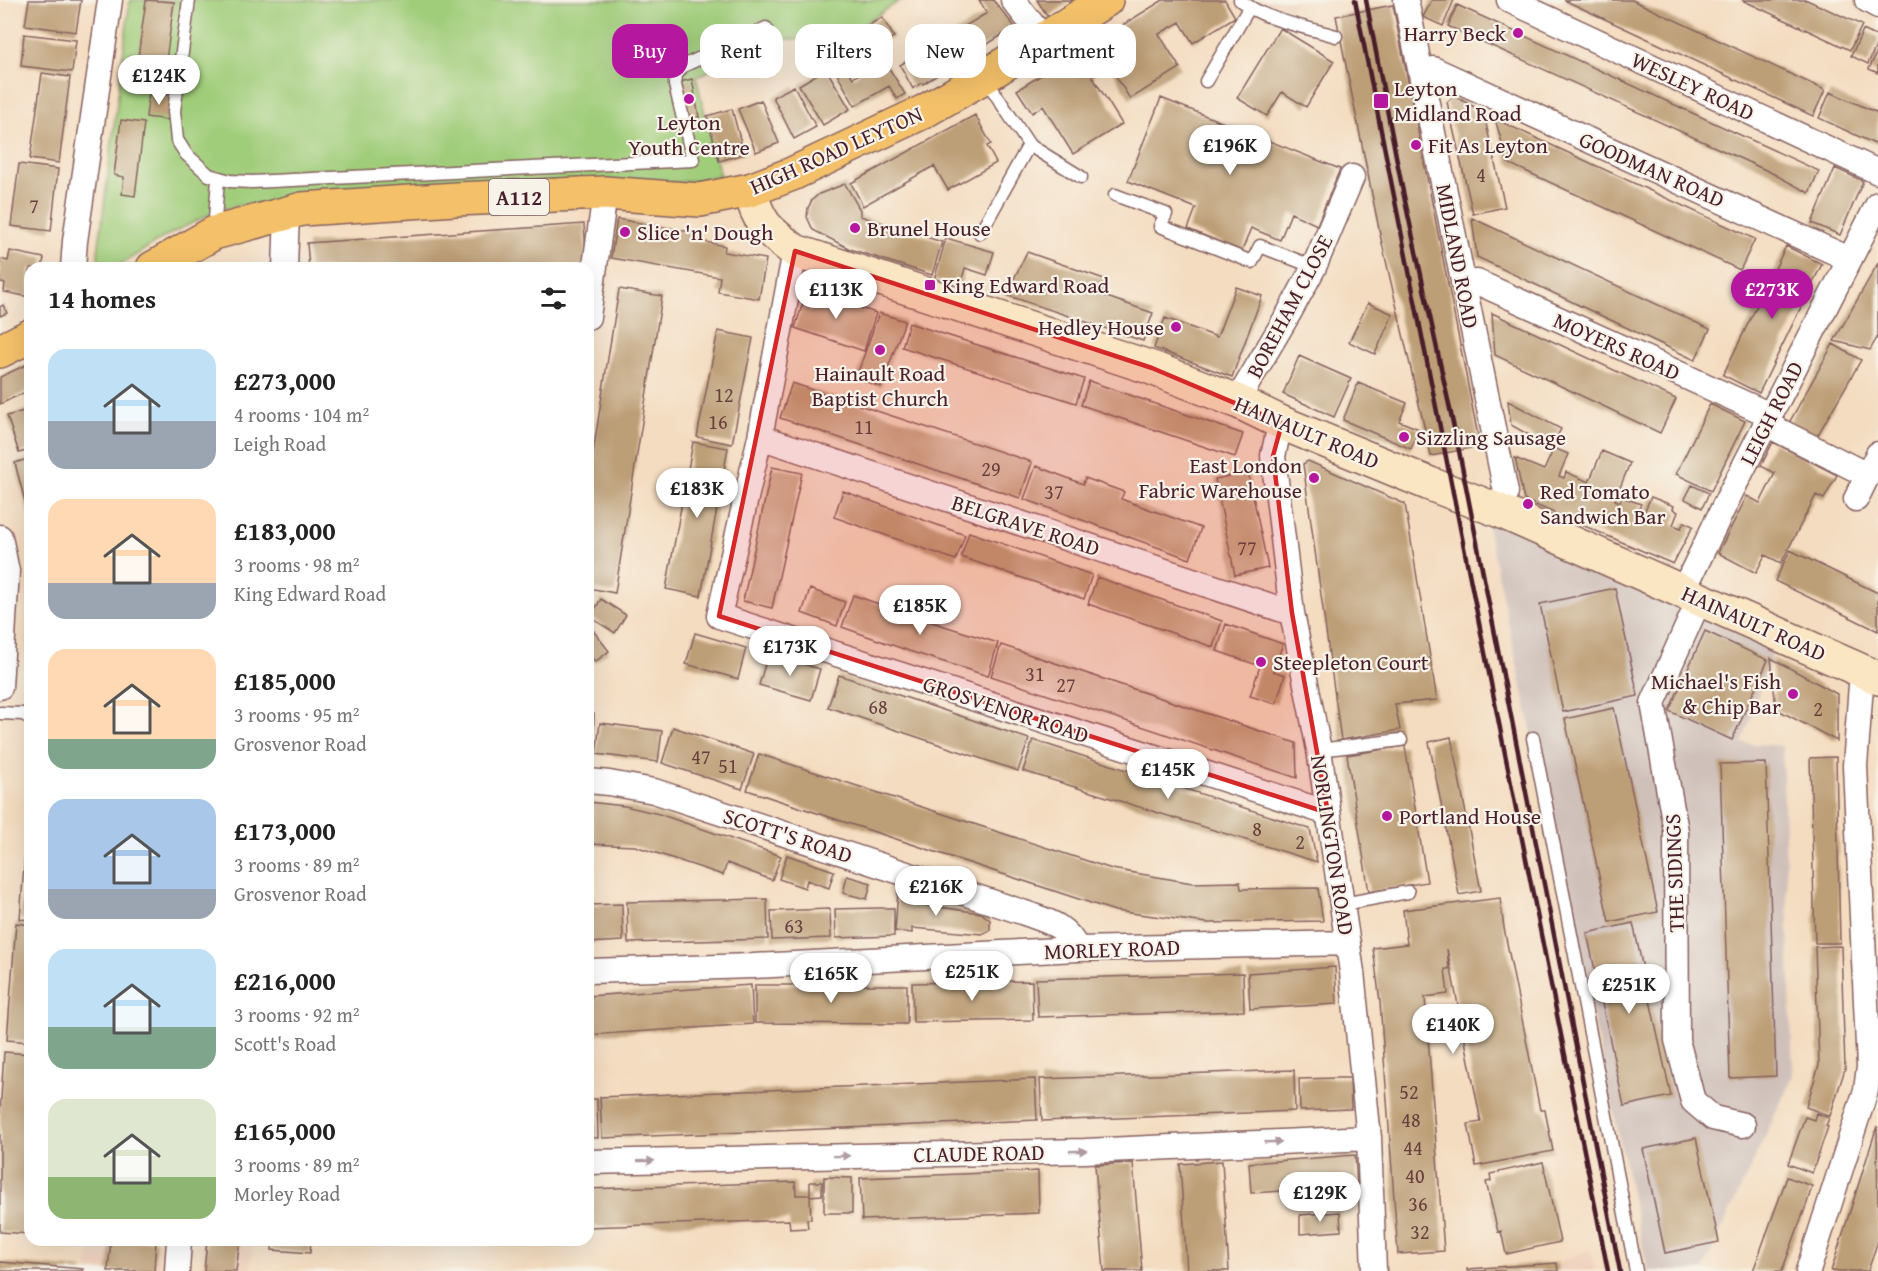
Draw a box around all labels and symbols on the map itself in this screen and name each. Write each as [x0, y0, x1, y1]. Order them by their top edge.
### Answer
place label: Harry Beck [1404, 17, 1507, 49]
marker: Harry Beck [1511, 26, 1525, 40]
street label: WESLEY ROAD [1626, 43, 1760, 129]
pin: £124K [117, 55, 201, 106]
place label: Leyton Midland Road [1394, 72, 1522, 129]
marker: Leyton Youth Centre [682, 92, 696, 106]
marker: Leyton Midland Road [1372, 92, 1390, 110]
street label: HIGH ROAD LEYTON [745, 98, 927, 202]
place label: Leyton Youth Centre [628, 106, 750, 163]
street label: GOODMAN ROAD [1574, 123, 1730, 215]
pin: £196K [1188, 125, 1272, 176]
place label: Fit As Leyton [1428, 129, 1548, 161]
marker: Fit As Leyton [1409, 138, 1423, 152]
house number: 4 [1476, 160, 1486, 189]
road number: A112 [489, 179, 549, 215]
street label: MIDLAND ROAD [1428, 181, 1488, 331]
house number: 7 [29, 191, 39, 220]
place label: Brunel House [867, 212, 991, 244]
place label: Slice 'n' Dough [637, 216, 774, 248]
marker: Brunel House [848, 221, 862, 235]
marker: Slice 'n' Dough [618, 225, 632, 239]
street label: BOREHAM CLOSE [1238, 229, 1340, 383]
pin: £113K [794, 269, 878, 320]
place label: King Edward Road [942, 269, 1110, 301]
pin: £273K [1730, 269, 1814, 320]
marker: King Edward Road [923, 278, 937, 292]
street label: MOYERS ROAD [1549, 304, 1685, 388]
place label: Hedley House [1038, 311, 1164, 343]
marker: Hedley House [1169, 320, 1183, 334]
marker: Hainault Road Baptist Church [873, 343, 887, 357]
street label: LEIGH ROAD [1731, 355, 1811, 471]
place label: Hainault Road Baptist Church [812, 357, 949, 414]
house number: 12 [714, 380, 734, 409]
street label: HAINAULT ROAD [1230, 387, 1384, 477]
house number: 16 [708, 407, 728, 436]
house number: 11 [854, 412, 874, 441]
place label: Sizzling Sausage [1416, 421, 1566, 453]
marker: Sizzling Sausage [1397, 430, 1411, 444]
place label: East London Fabric Warehouse [1139, 449, 1303, 506]
house number: 29 [981, 454, 1001, 483]
pin: £183K [655, 468, 739, 519]
marker: East London Fabric Warehouse [1307, 471, 1321, 485]
place label: Red Tomato Sandwich Bar [1540, 475, 1666, 532]
house number: 37 [1044, 477, 1064, 506]
street label: BELGRAVE ROAD [948, 486, 1104, 564]
marker: Red Tomato Sandwich Bar [1521, 497, 1535, 511]
house number: 77 [1237, 533, 1257, 562]
street label: HAINAULT ROAD [1677, 577, 1831, 669]
pin: £185K [878, 585, 962, 636]
pin: £173K [748, 626, 832, 677]
place label: Steepleton Court [1273, 646, 1429, 678]
marker: Steepleton Court [1254, 655, 1268, 669]
house number: 31 [1025, 659, 1045, 688]
place label: Michael's Fish & Chip Bar [1651, 665, 1782, 722]
street label: GROSVENOR ROAD [919, 667, 1093, 751]
house number: 27 [1056, 670, 1076, 699]
marker: Michael's Fish & Chip Bar [1786, 687, 1800, 701]
house number: 68 [868, 692, 888, 721]
house number: 2 [1813, 694, 1823, 723]
house number: 47 [691, 742, 711, 771]
pin: £145K [1126, 749, 1210, 800]
house number: 51 [718, 751, 738, 780]
street label: NORLINGTON ROAD [1303, 752, 1363, 938]
street label: SCOTT'S ROAD [719, 799, 857, 871]
place label: Portland House [1399, 800, 1541, 832]
marker: Portland House [1380, 809, 1394, 823]
street label: THE SIDINGS [1656, 813, 1692, 933]
house number: 8 [1252, 814, 1262, 843]
house number: 2 [1295, 827, 1305, 856]
pin: £216K [894, 866, 978, 917]
house number: 63 [784, 911, 804, 940]
street label: MORLEY ROAD [1043, 931, 1181, 967]
pin: £251K [930, 951, 1014, 1002]
pin: £165K [789, 953, 873, 1004]
pin: £251K [1587, 964, 1671, 1015]
pin: £140K [1411, 1004, 1495, 1055]
house number: 52 [1399, 1077, 1419, 1106]
house number: 48 [1401, 1105, 1421, 1134]
house number: 44 [1403, 1133, 1423, 1162]
street label: CLAUDE ROAD [913, 1136, 1045, 1170]
one-way arrow [1264, 1137, 1283, 1147]
one-way arrow [1069, 1146, 1088, 1156]
one-way arrow [832, 1152, 851, 1161]
one-way arrow [637, 1156, 656, 1166]
house number: 40 [1405, 1161, 1425, 1190]
pin: £129K [1278, 1172, 1362, 1223]
house number: 36 [1408, 1189, 1428, 1218]
house number: 32 [1410, 1217, 1430, 1246]

